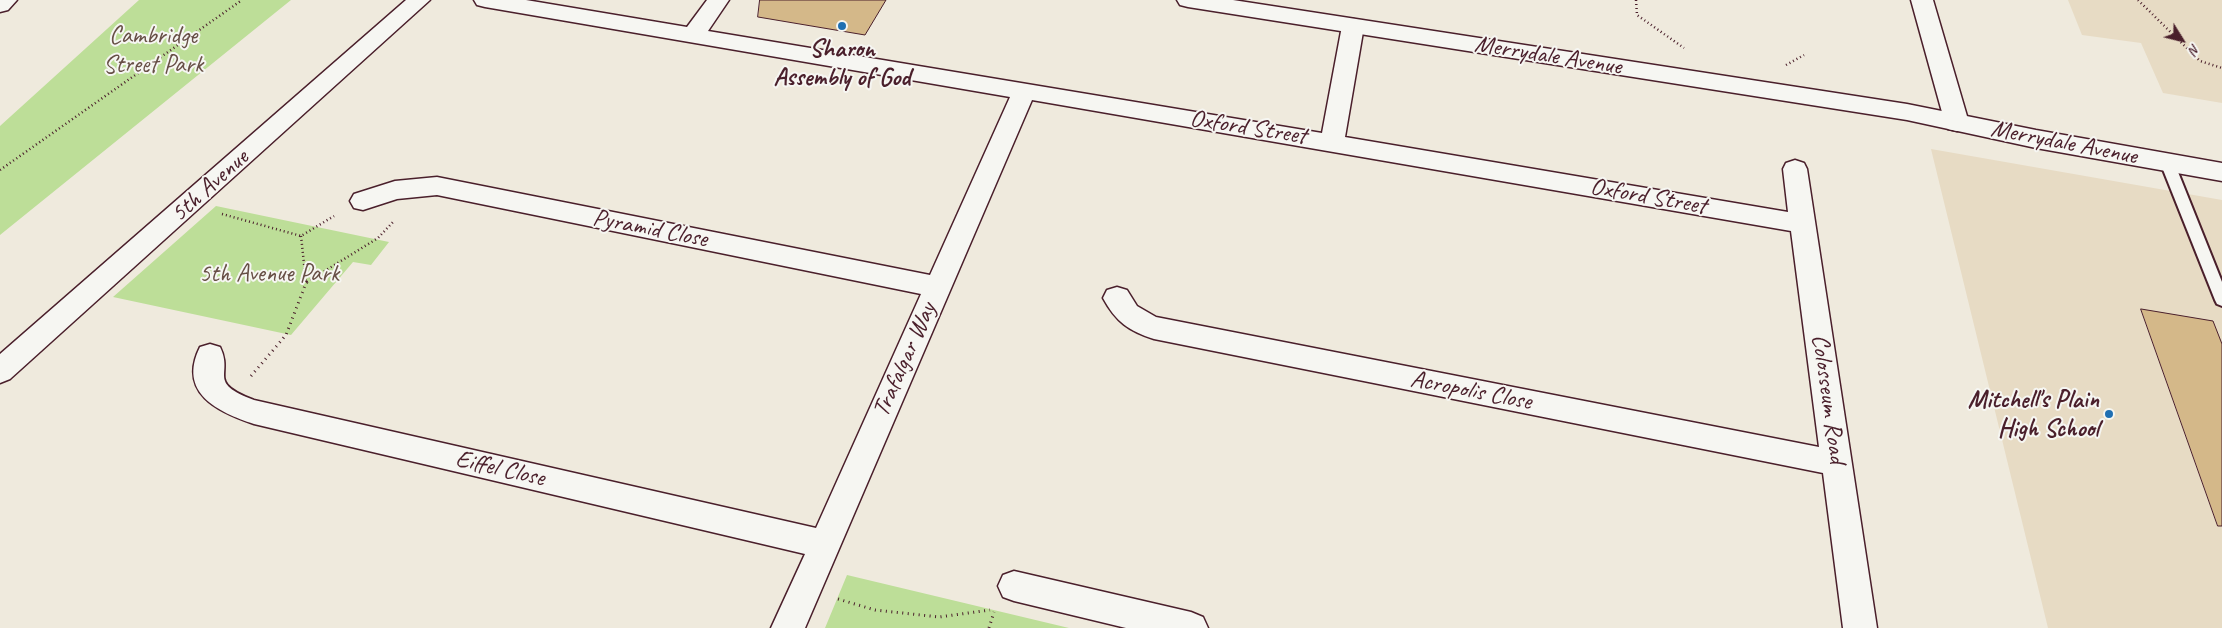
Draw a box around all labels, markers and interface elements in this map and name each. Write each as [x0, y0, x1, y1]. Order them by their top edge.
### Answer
north arrow [2157, 15, 2207, 65]
marker: Sharon Assembly of God [836, 20, 848, 32]
park label: Cambridge Street Park [103, 21, 203, 80]
street label: Merrydale Avenue [1472, 30, 1624, 82]
place label: Sharon Assembly of God [774, 34, 910, 93]
text: N [2185, 41, 2204, 58]
street label: Oxford Street [1188, 104, 1308, 152]
street label: Merrydale Avenue [1988, 114, 2140, 172]
street label: 5th Avenue [165, 143, 255, 229]
street label: Oxford Street [1588, 172, 1708, 222]
street label: Pyramid Close [590, 203, 710, 255]
park label: 5th Avenue Park [199, 259, 339, 289]
street label: Trafalgar Way [867, 298, 943, 422]
street label: Colosseum Road [1804, 333, 1852, 465]
street label: Acropolis Close [1408, 365, 1534, 417]
place label: Mitchell's Plain High School [1968, 385, 2099, 444]
marker: Mitchell's Plain High School [2103, 408, 2115, 420]
street label: Eiffel Close [453, 444, 547, 494]

